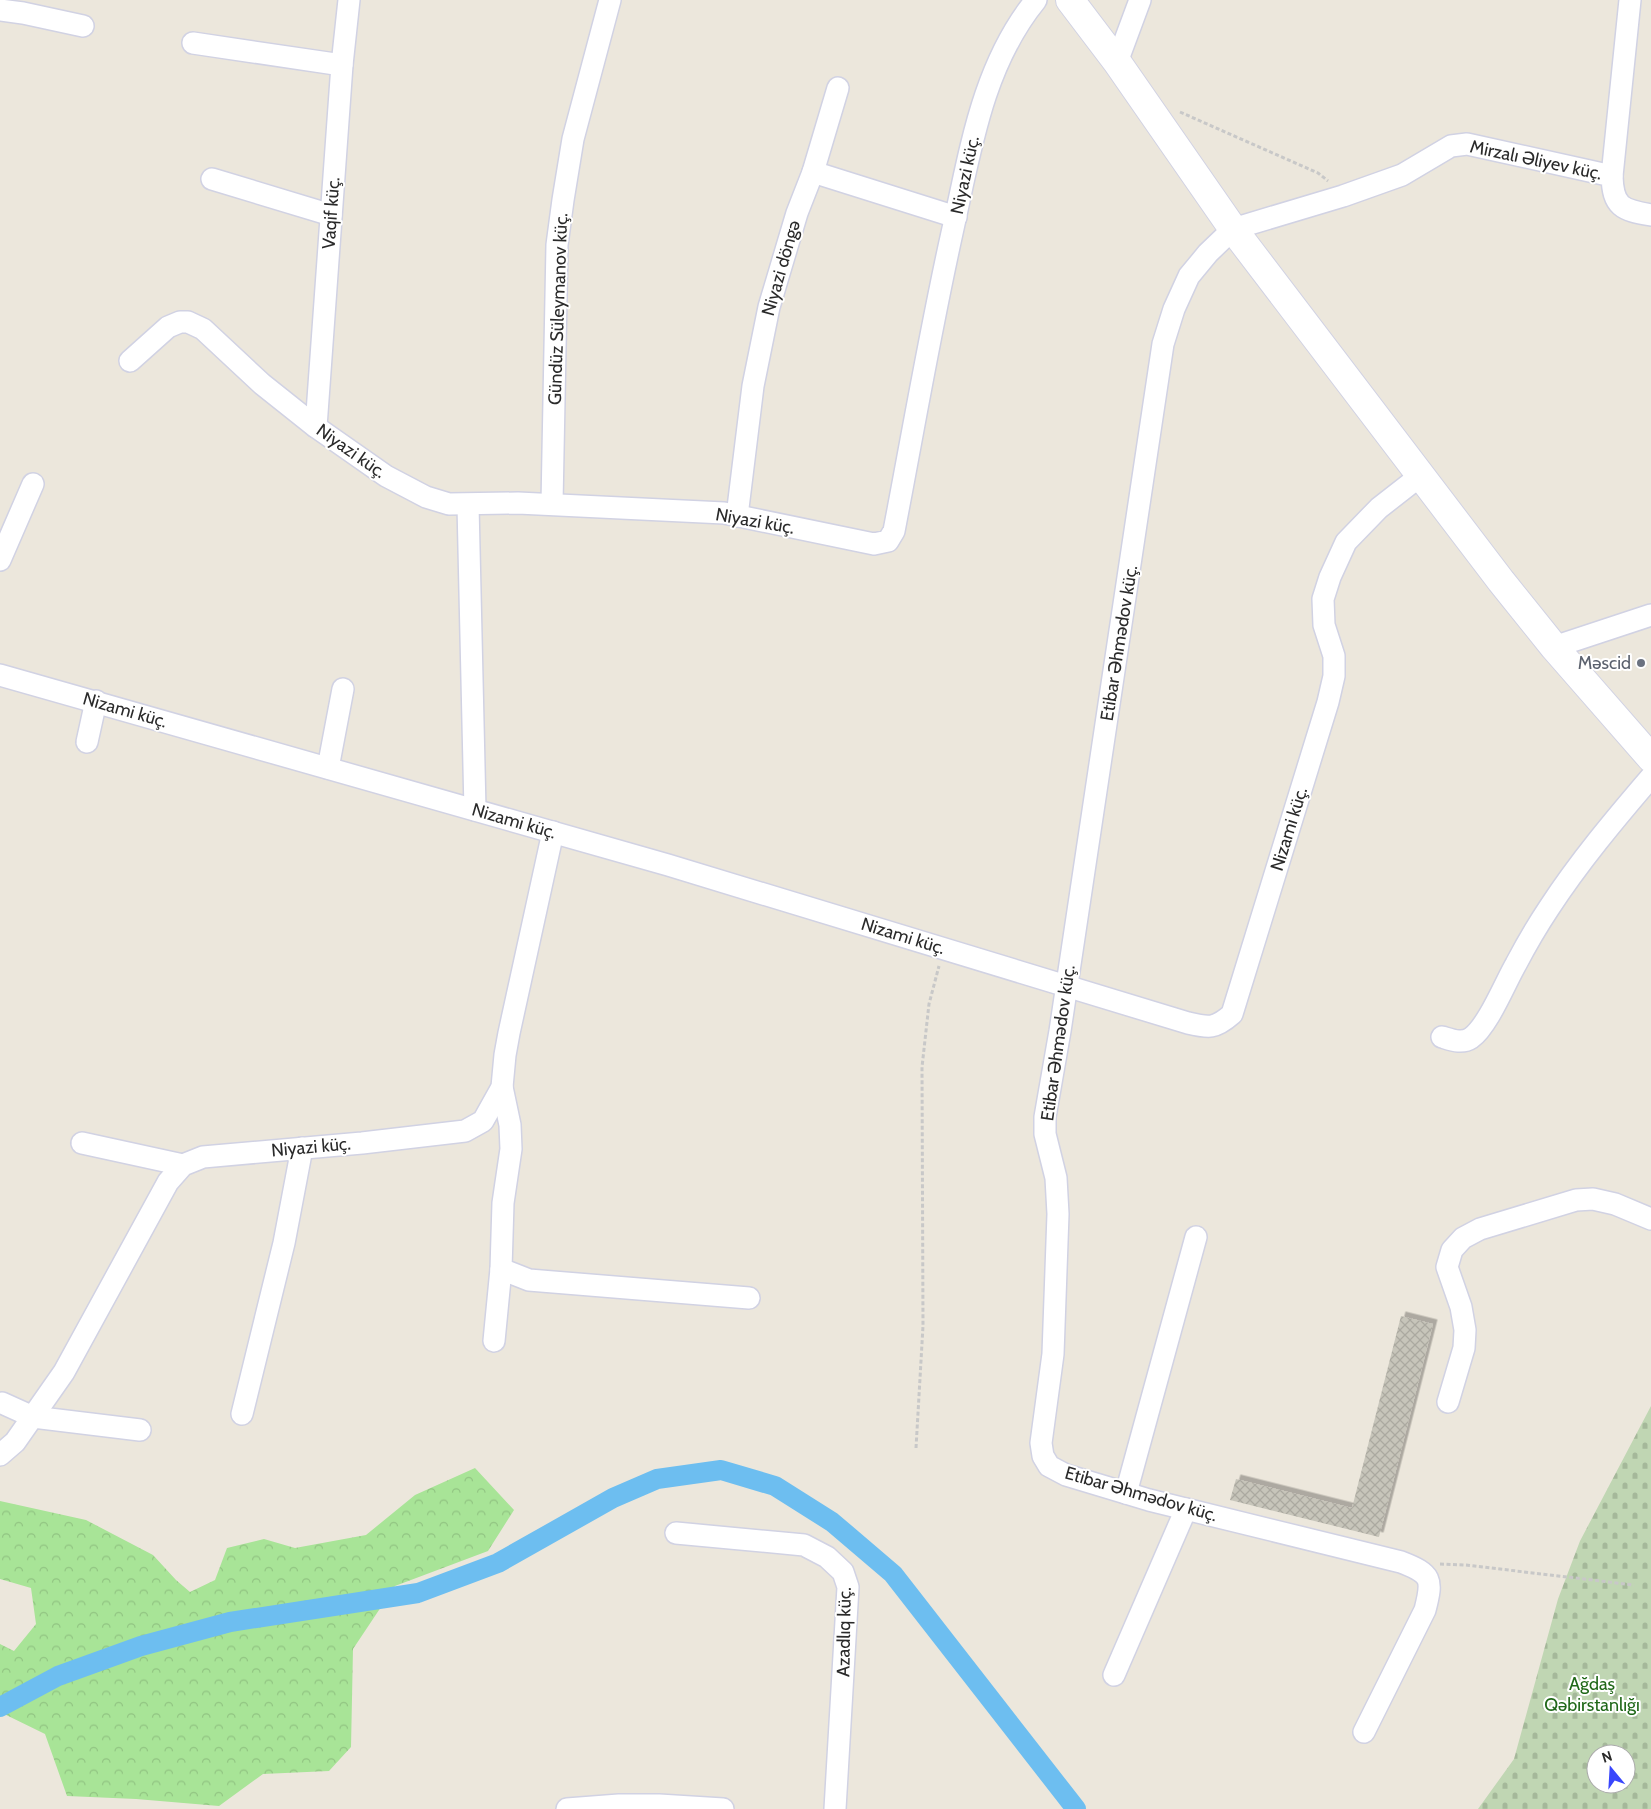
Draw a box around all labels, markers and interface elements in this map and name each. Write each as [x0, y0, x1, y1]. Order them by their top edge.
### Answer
street label: Niyazi küç. [946, 134, 984, 216]
street label: Mirzalı Əliyev küç. [1468, 135, 1604, 185]
street label: Vaqif küç. [318, 176, 344, 250]
street label: Gündüz Süleymanov küç. [544, 213, 572, 405]
street label: Niyazi döngə [757, 218, 805, 318]
street label: Niyazi küç. [312, 419, 390, 483]
street label: Niyazi küç. [714, 503, 796, 539]
street label: Etibar Əhmədov küç. [1096, 564, 1142, 722]
place label: Məscid [1578, 652, 1631, 674]
marker: Məscid [1635, 657, 1647, 669]
street label: Nizami küç. [80, 688, 170, 732]
street label: Nizami küç. [1266, 784, 1312, 874]
street label: Nizami küç. [469, 799, 559, 843]
street label: Nizami küç. [858, 913, 948, 959]
street label: Etibar Əhmədov küç. [1036, 964, 1080, 1122]
street label: Niyazi küç. [270, 1133, 352, 1161]
street label: Etibar Əhmədov küç. [1062, 1462, 1220, 1526]
street label: Azadlıq küç. [832, 1587, 856, 1677]
park label: Ağdaş Qəbirstanlığı [1544, 1673, 1640, 1716]
north arrow [1586, 1744, 1636, 1794]
text: N [1599, 1747, 1614, 1767]

